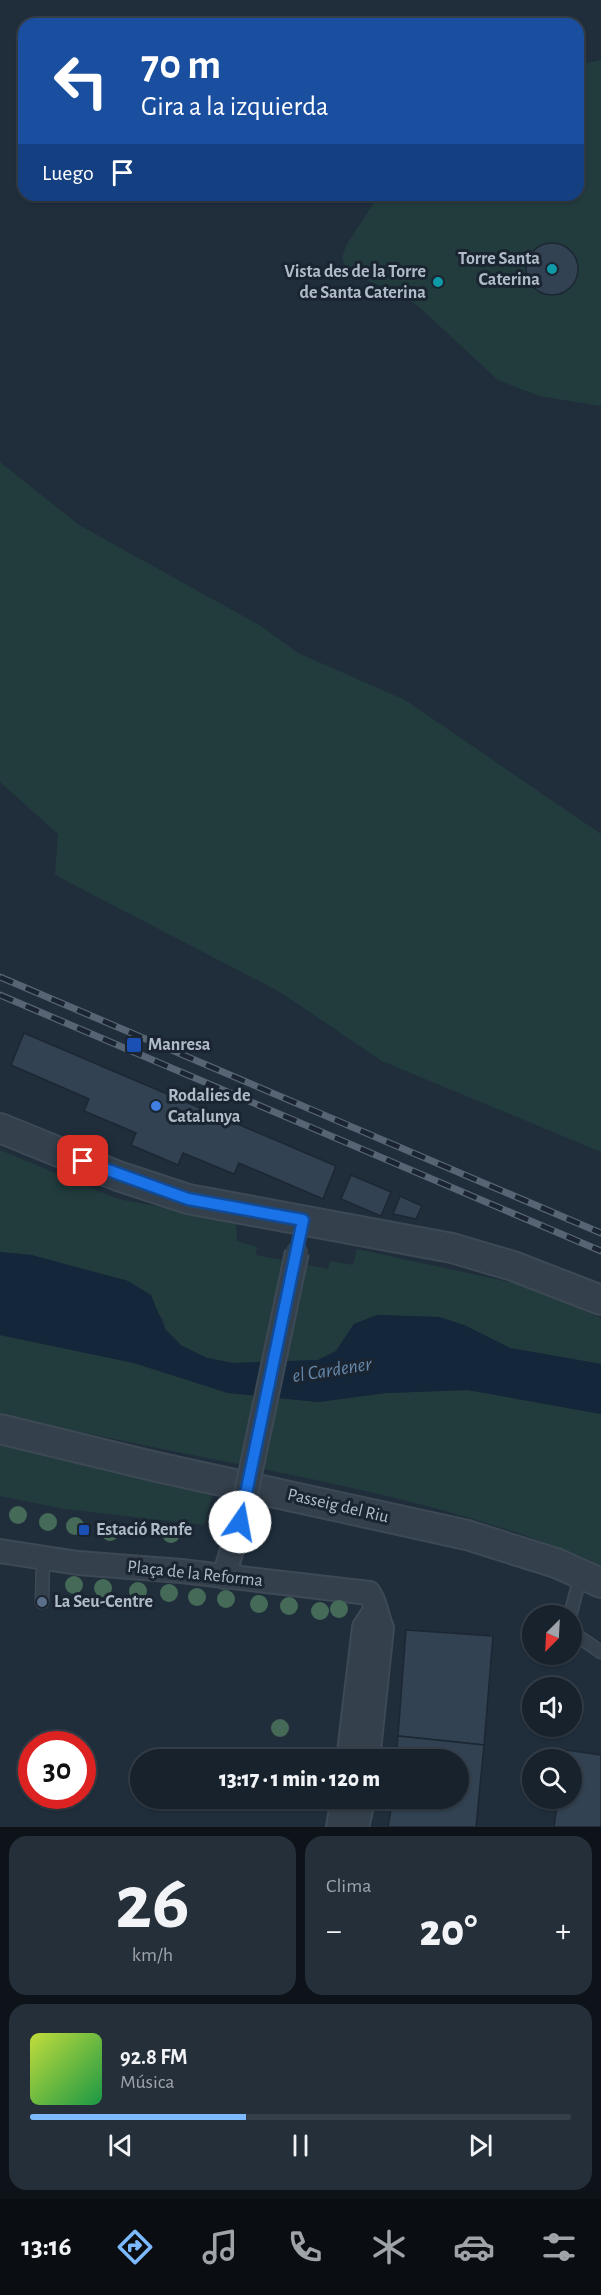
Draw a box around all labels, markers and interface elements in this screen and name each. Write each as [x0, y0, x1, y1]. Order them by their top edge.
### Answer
icon: left [42, 42, 120, 120]
text: 70 m [141, 44, 221, 86]
text: Gira a la izquierda [141, 93, 329, 120]
icon: arrive [106, 156, 139, 189]
text: Luego [42, 162, 94, 184]
place label: Torre Santa Caterina [458, 250, 540, 289]
marker: Torre Santa Caterina [545, 262, 559, 276]
place label: Vista des de la Torre de Santa Caterina [284, 263, 426, 302]
marker: Vista des de la Torre de Santa Caterina [431, 275, 445, 289]
marker: Manresa [125, 1036, 143, 1054]
place label: Manresa [148, 1036, 211, 1054]
place label: Rodalies de Catalunya [168, 1087, 251, 1126]
marker: Rodalies de Catalunya [149, 1099, 163, 1113]
pin [57, 1135, 108, 1186]
icon: arrive [66, 1144, 99, 1177]
water label: el Cardener [291, 1354, 374, 1386]
street label: Passeig del Riu [286, 1486, 390, 1526]
position arrow [208, 1490, 272, 1554]
place label: Estació Renfe [96, 1521, 192, 1539]
marker: Estació Renfe [77, 1523, 91, 1537]
street label: Plaça de la Reforma [126, 1558, 264, 1590]
place label: La Seu-Centre [54, 1593, 153, 1611]
marker: La Seu-Centre [35, 1595, 49, 1609]
north arrow [522, 1605, 582, 1665]
map controls [522, 1605, 582, 1809]
button: sound [522, 1677, 582, 1737]
speed limit sign: 30 [18, 1731, 96, 1809]
button: search [522, 1749, 582, 1809]
text: 13:17 · 1 min · 120 m [219, 1768, 380, 1790]
text: 26 [115, 1865, 190, 1943]
text: Clima [326, 1876, 371, 1896]
text: 20° [419, 1909, 478, 1954]
text: − [326, 1915, 342, 1948]
text: + [555, 1915, 571, 1948]
text: km/h [132, 1945, 173, 1965]
text: 92.8 FM [120, 2046, 188, 2068]
text: Música [120, 2072, 175, 2092]
icon: previous [104, 2129, 137, 2162]
icon: pause [284, 2129, 317, 2162]
icon: next [464, 2129, 497, 2162]
icon: directions [114, 2226, 156, 2268]
icon: music [199, 2226, 241, 2268]
icon: phone [284, 2226, 326, 2268]
icon: climate [368, 2226, 410, 2268]
icon: car [453, 2226, 495, 2268]
icon: filters [538, 2226, 580, 2268]
text: 13:16 [21, 2233, 72, 2260]

